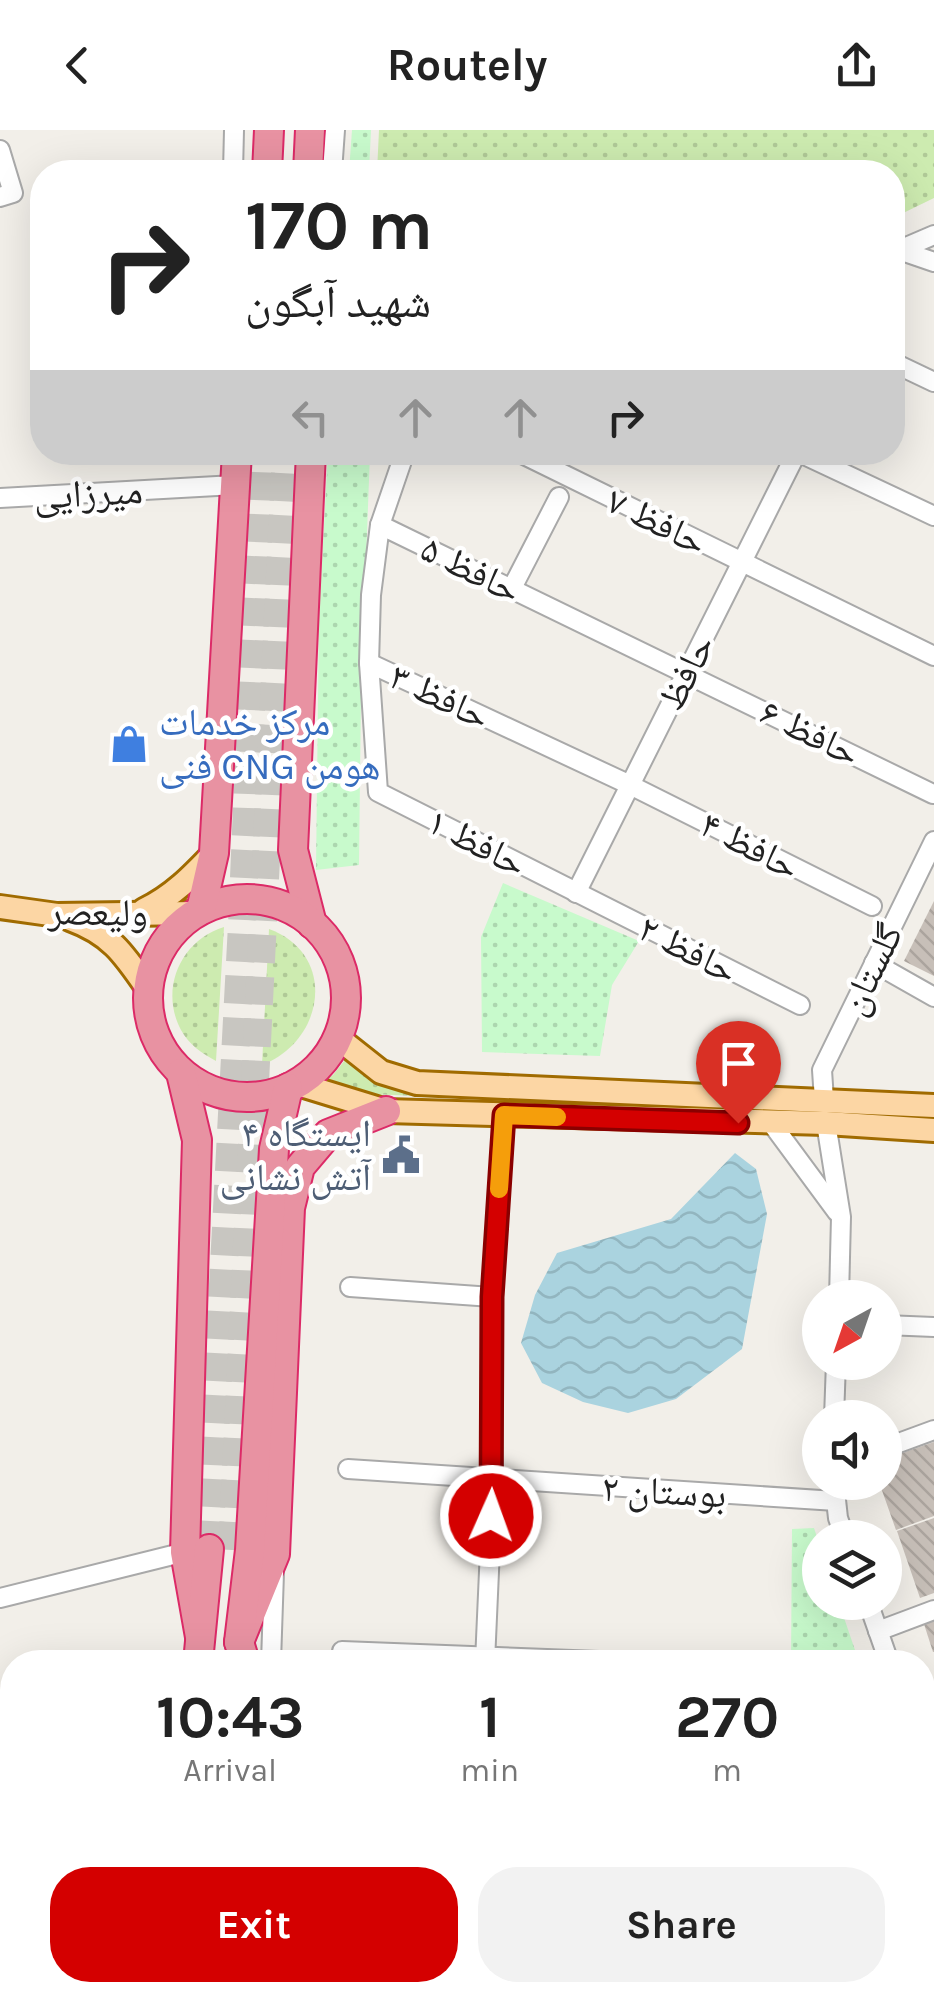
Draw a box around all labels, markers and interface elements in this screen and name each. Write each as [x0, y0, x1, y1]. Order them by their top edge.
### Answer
icon: back [50, 38, 105, 93]
icon: share [829, 38, 884, 93]
text: Routely [387, 39, 547, 91]
text: 170 m [245, 185, 433, 267]
icon: right [80, 200, 210, 330]
text: شهید آبگون [245, 276, 431, 328]
icon: left [283, 390, 338, 445]
icon: ahead [388, 390, 443, 445]
icon: ahead [493, 390, 548, 445]
icon: right [598, 390, 653, 445]
street label: میرزایی [32, 468, 144, 519]
street label: حافظ ۷ [600, 478, 714, 565]
street label: حافظ ۵ [414, 526, 528, 613]
street label: حافظ [648, 627, 724, 718]
street label: حافظ ۳ [383, 654, 497, 739]
street label: حافظ ۶ [753, 689, 867, 776]
place label: مرکز خدمات فنی CNG هومن [159, 700, 381, 789]
shop icon: مرکز خدمات فنی CNG هومن [108, 723, 150, 765]
street label: حافظ ۱ [420, 798, 534, 886]
street label: حافظ ۴ [693, 801, 807, 889]
street label: ولیعصر [47, 889, 148, 936]
street label: حافظ ۲ [631, 905, 745, 993]
street label: گلستان [830, 916, 913, 1022]
pin [696, 1021, 781, 1124]
icon: arrive [711, 1036, 766, 1091]
place label: ایستگاه ۴ آتش نشانی [219, 1111, 372, 1200]
public building icon: ایستگاه ۴ آتش نشانی [380, 1134, 422, 1176]
north arrow [802, 1280, 902, 1380]
map controls [802, 1280, 902, 1620]
button: sound [802, 1400, 902, 1500]
position arrow [439, 1464, 543, 1568]
street label: بوستان ۲ [600, 1466, 728, 1517]
button: layers [802, 1520, 902, 1620]
text: 10:43 [156, 1682, 304, 1752]
text: 1 [479, 1682, 500, 1752]
text: 270 [675, 1682, 779, 1752]
text: Arrival [183, 1752, 277, 1789]
text: min [460, 1752, 519, 1789]
text: m [712, 1752, 742, 1789]
button: Exit [50, 1867, 458, 1982]
button: Share [478, 1867, 885, 1982]

